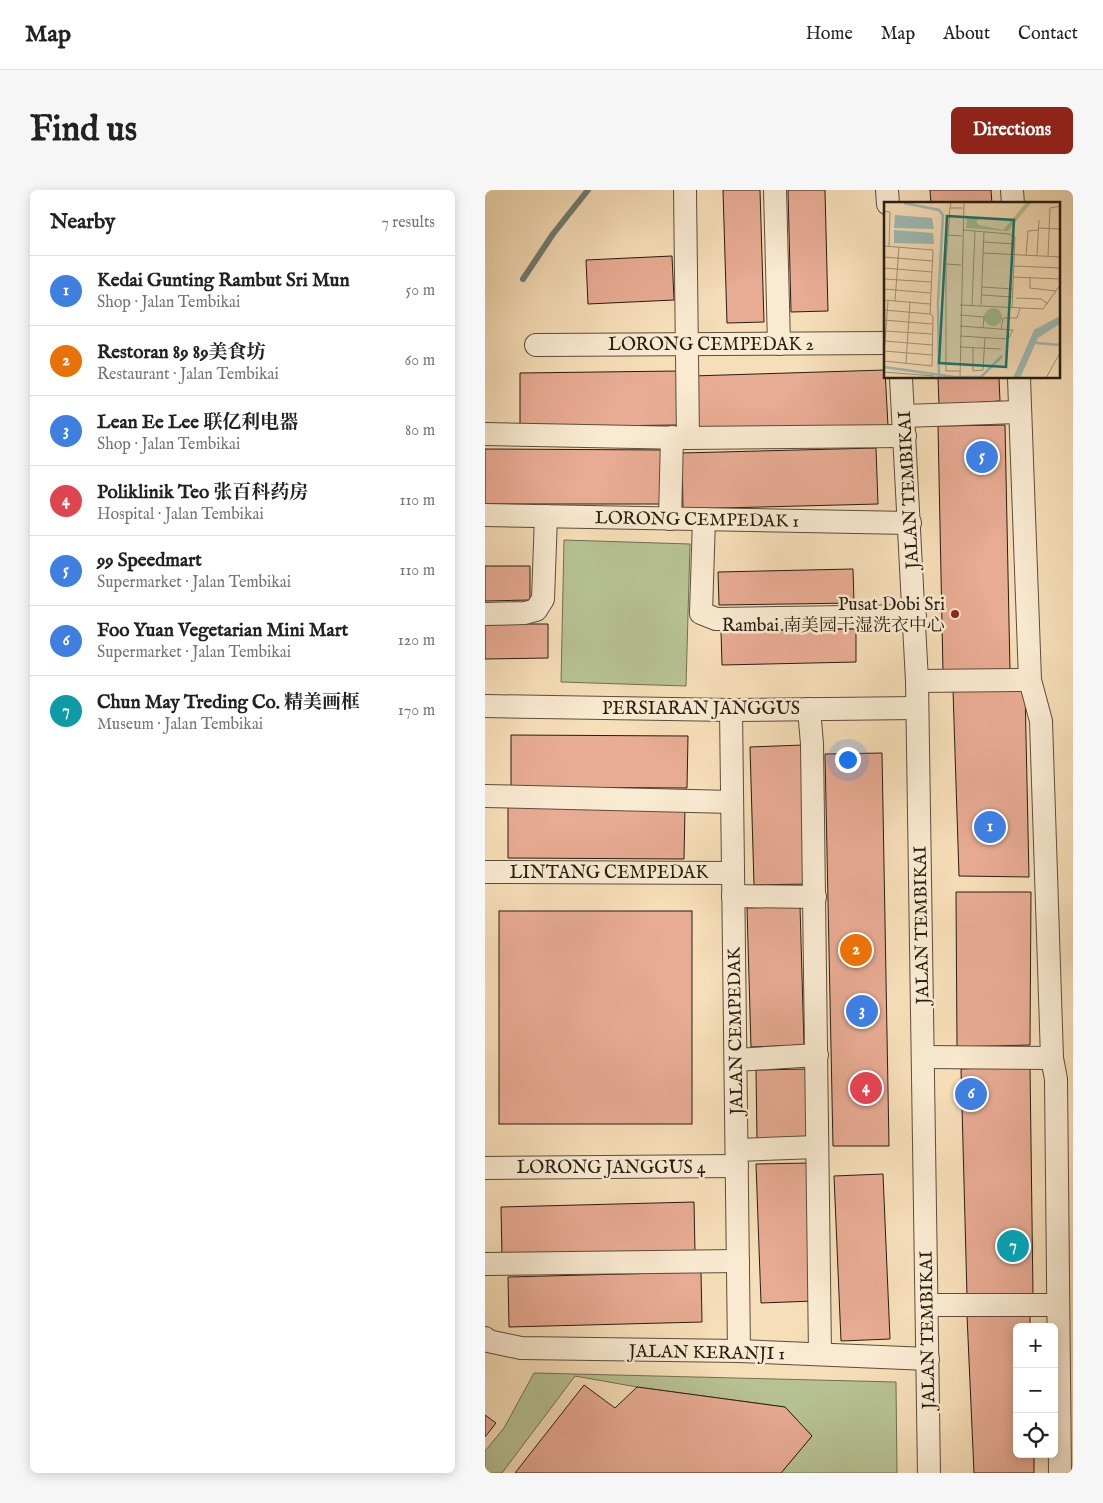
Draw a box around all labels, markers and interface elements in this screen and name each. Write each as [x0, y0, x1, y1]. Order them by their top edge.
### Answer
text: Map [25, 19, 71, 50]
text: Home [806, 23, 853, 46]
text: Map [881, 23, 915, 46]
text: About [943, 23, 990, 46]
text: Contact [1018, 23, 1078, 46]
button: Directions [951, 107, 1073, 154]
text: Find us [30, 108, 137, 153]
inset map [884, 202, 1061, 379]
text: Nearby [50, 209, 115, 236]
text: 7 results [381, 213, 435, 233]
text: Kedai Gunting Rambut Sri Mun [97, 269, 350, 293]
text: 1 [63, 281, 69, 301]
text: 50 m [406, 281, 435, 301]
text: Shop · Jalan Tembikai [97, 293, 240, 313]
street label: LORONG CEMPEDAK 2 [608, 334, 814, 357]
text: Restoran 89 89美食坊 [97, 341, 266, 365]
text: 2 [62, 351, 70, 371]
text: 60 m [405, 351, 435, 371]
text: Restaurant · Jalan Tembikai [97, 365, 279, 385]
street label: JALAN TEMBIKAI [894, 410, 925, 572]
text: Lean Ee Lee 联亿利电器 [97, 411, 298, 435]
text: 3 [63, 421, 69, 441]
text: 80 m [405, 421, 435, 441]
text: Shop · Jalan Tembikai [97, 435, 240, 455]
pin: 5 [966, 438, 998, 476]
text: Poliklinik Teo 张百科药房 [97, 481, 308, 505]
text: 4 [62, 491, 70, 511]
text: 110 m [399, 491, 435, 511]
text: Hospital · Jalan Tembikai [97, 505, 264, 525]
street label: LORONG CEMPEDAK 1 [595, 507, 799, 534]
text: 99 Speedmart [97, 549, 202, 573]
text: 5 [63, 561, 69, 581]
text: 110 m [399, 561, 435, 581]
text: Supermarket · Jalan Tembikai [97, 573, 291, 593]
place label: Pusat Dobi Sri Rambai 南美园干湿洗衣中心 [722, 594, 945, 638]
marker: Pusat Dobi Sri Rambai 南美园干湿洗衣中心 [949, 608, 961, 620]
text: Foo Yuan Vegetarian Mini Mart [97, 619, 348, 643]
text: 6 [63, 631, 69, 651]
text: 120 m [398, 631, 435, 651]
text: Supermarket · Jalan Tembikai [97, 643, 291, 663]
text: Chun May Treding Co. 精美画框 [97, 691, 360, 715]
street label: PERSIARAN JANGGUS [602, 698, 800, 721]
text: 7 [62, 701, 70, 721]
text: 170 m [398, 701, 435, 721]
text: Museum · Jalan Tembikai [97, 715, 263, 735]
your location [835, 747, 861, 773]
pin: 1 [974, 808, 1006, 846]
street label: JALAN TEMBIKAI [910, 845, 935, 1006]
street label: LINTANG CEMPEDAK [510, 862, 709, 885]
pin: 2 [840, 931, 872, 969]
street label: JALAN CEMPEDAK [724, 946, 749, 1117]
pin: 3 [846, 992, 878, 1030]
pin: 4 [850, 1069, 882, 1107]
pin: 6 [955, 1075, 987, 1113]
street label: LORONG JANGGUS 4 [516, 1157, 706, 1180]
pin: 7 [997, 1227, 1029, 1265]
street label: JALAN TEMBIKAI [916, 1250, 941, 1411]
map controls [1013, 1323, 1058, 1458]
button: + [1013, 1323, 1058, 1368]
street label: JALAN KERANJI 1 [627, 1341, 785, 1366]
button: − [1013, 1368, 1058, 1413]
button: locate [1013, 1413, 1058, 1458]

